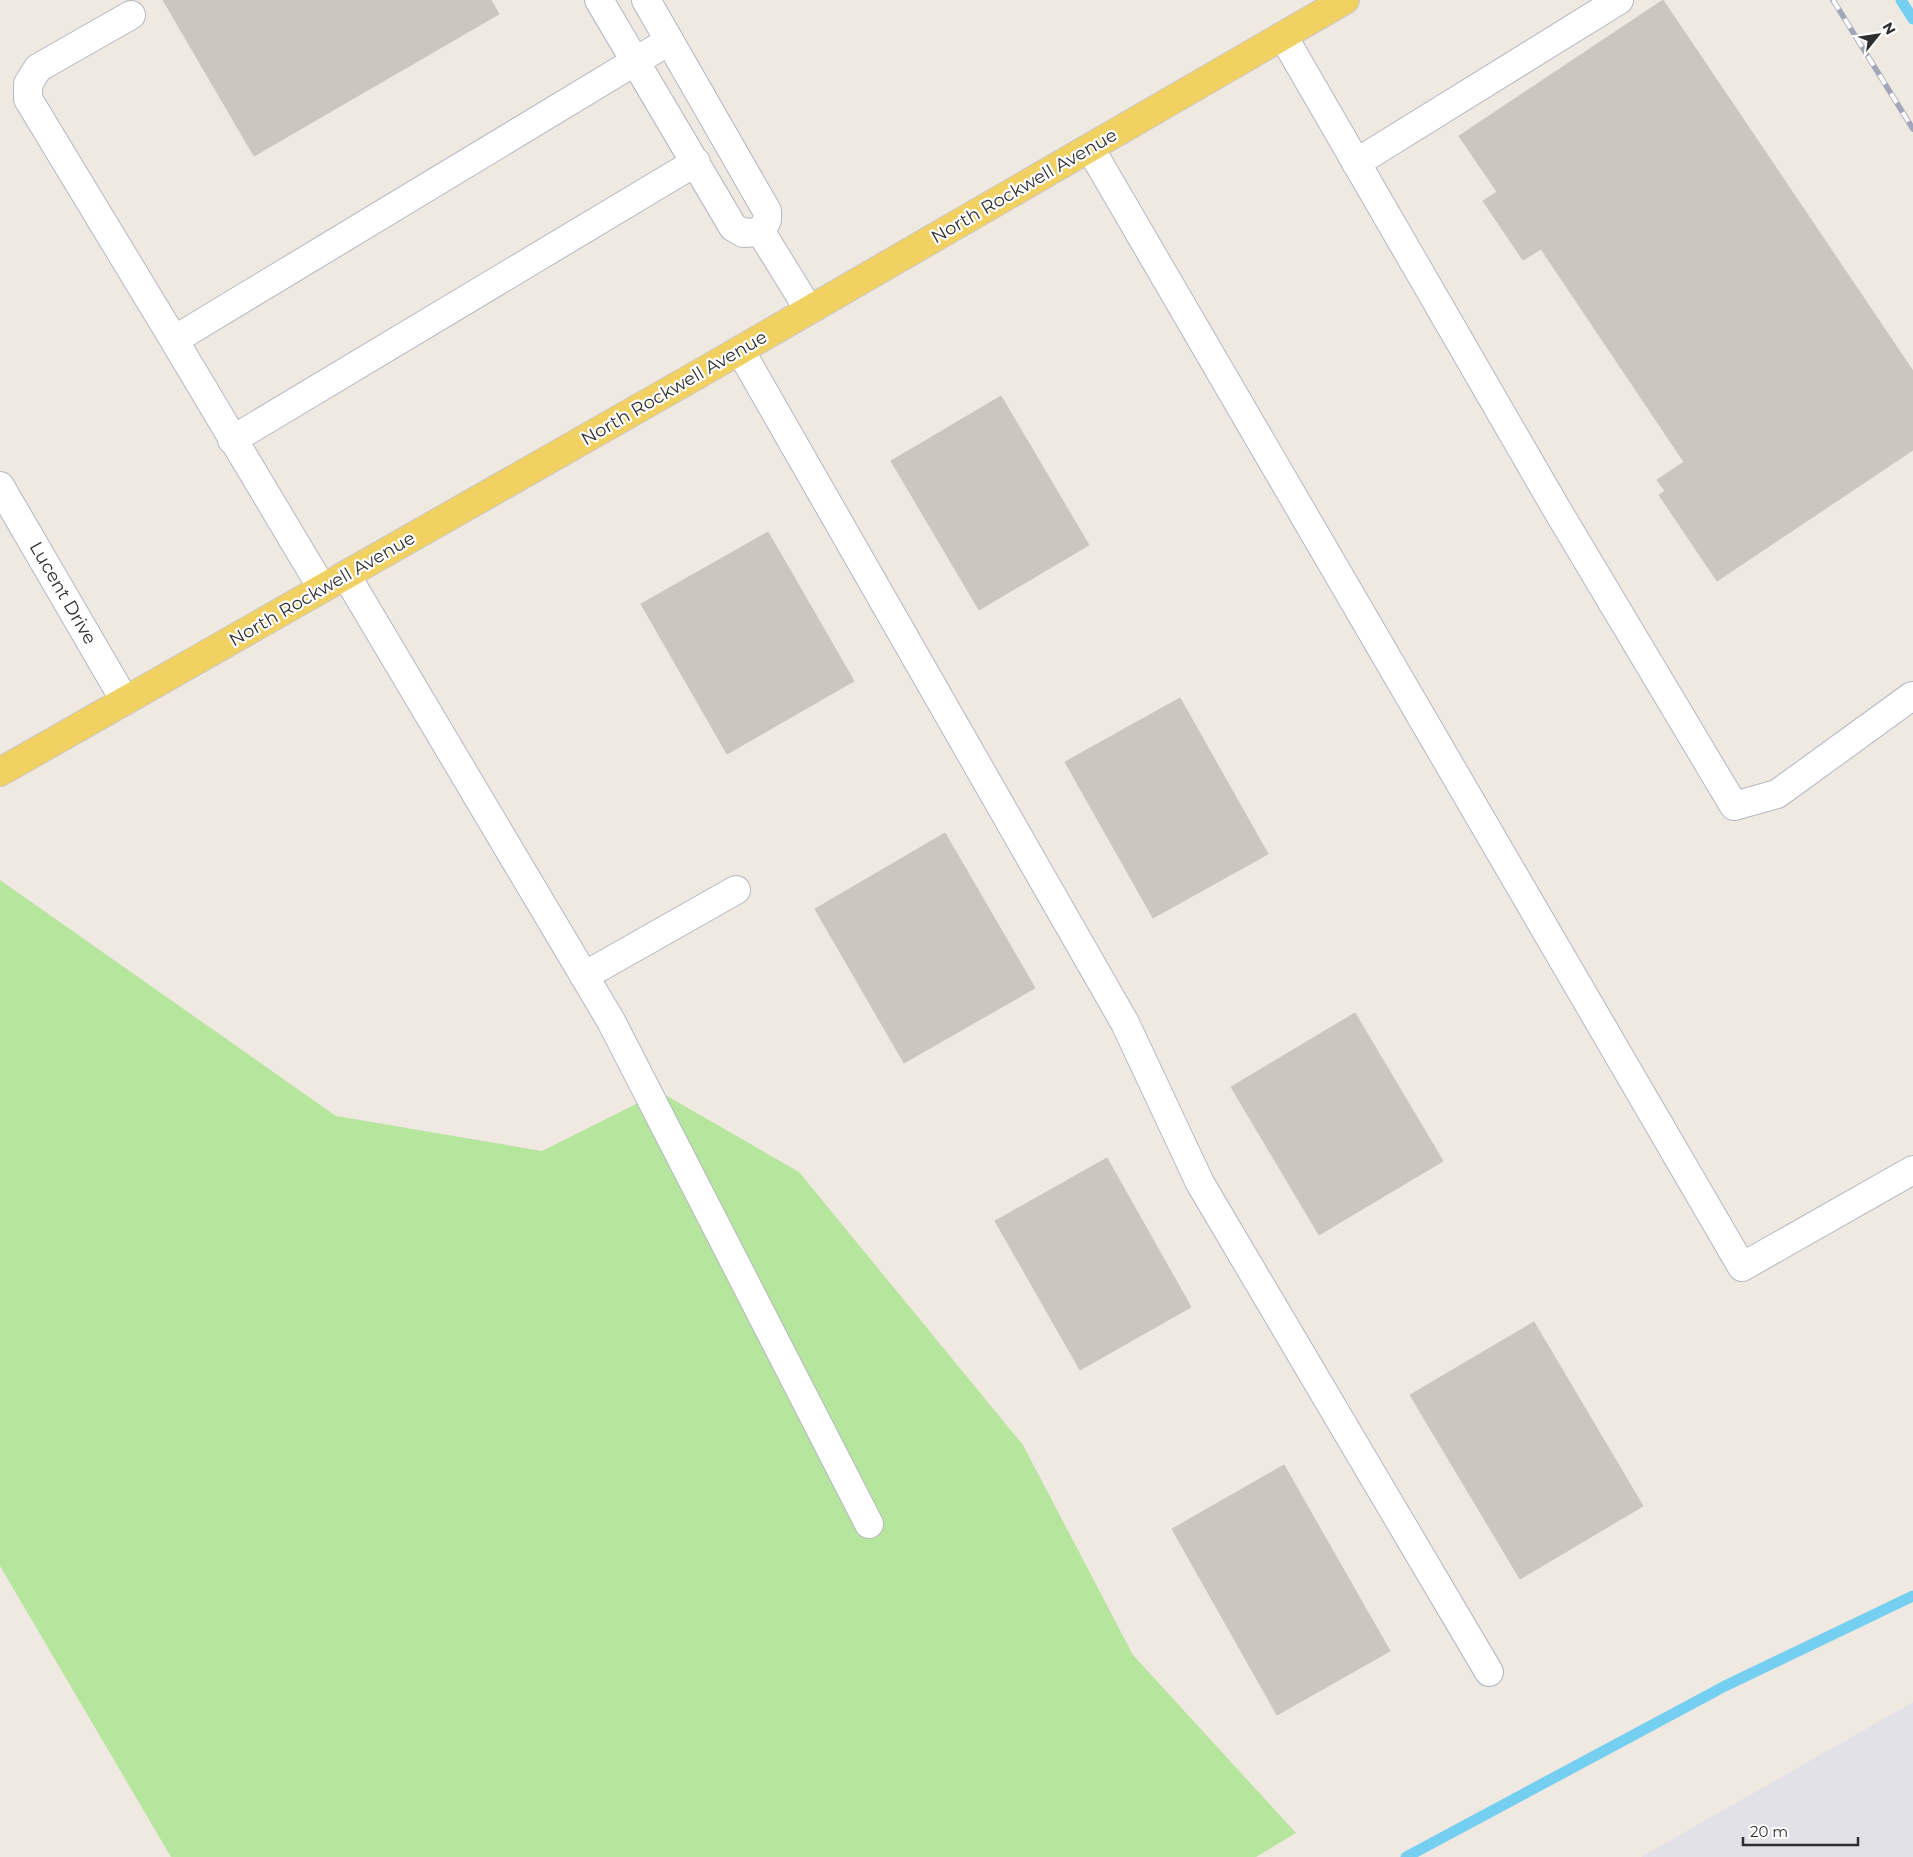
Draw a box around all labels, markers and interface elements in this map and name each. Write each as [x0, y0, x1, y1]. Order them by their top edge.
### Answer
north arrow [1853, 10, 1903, 60]
text: N [1879, 19, 1900, 38]
street label: North Rockwell Avenue [927, 124, 1121, 248]
street label: North Rockwell Avenue [577, 326, 771, 450]
street label: North Rockwell Avenue [225, 527, 419, 651]
street label: Lucent Drive [25, 538, 101, 648]
scale bar [1743, 1814, 1858, 1846]
text: 20 m [1750, 1822, 1788, 1841]

